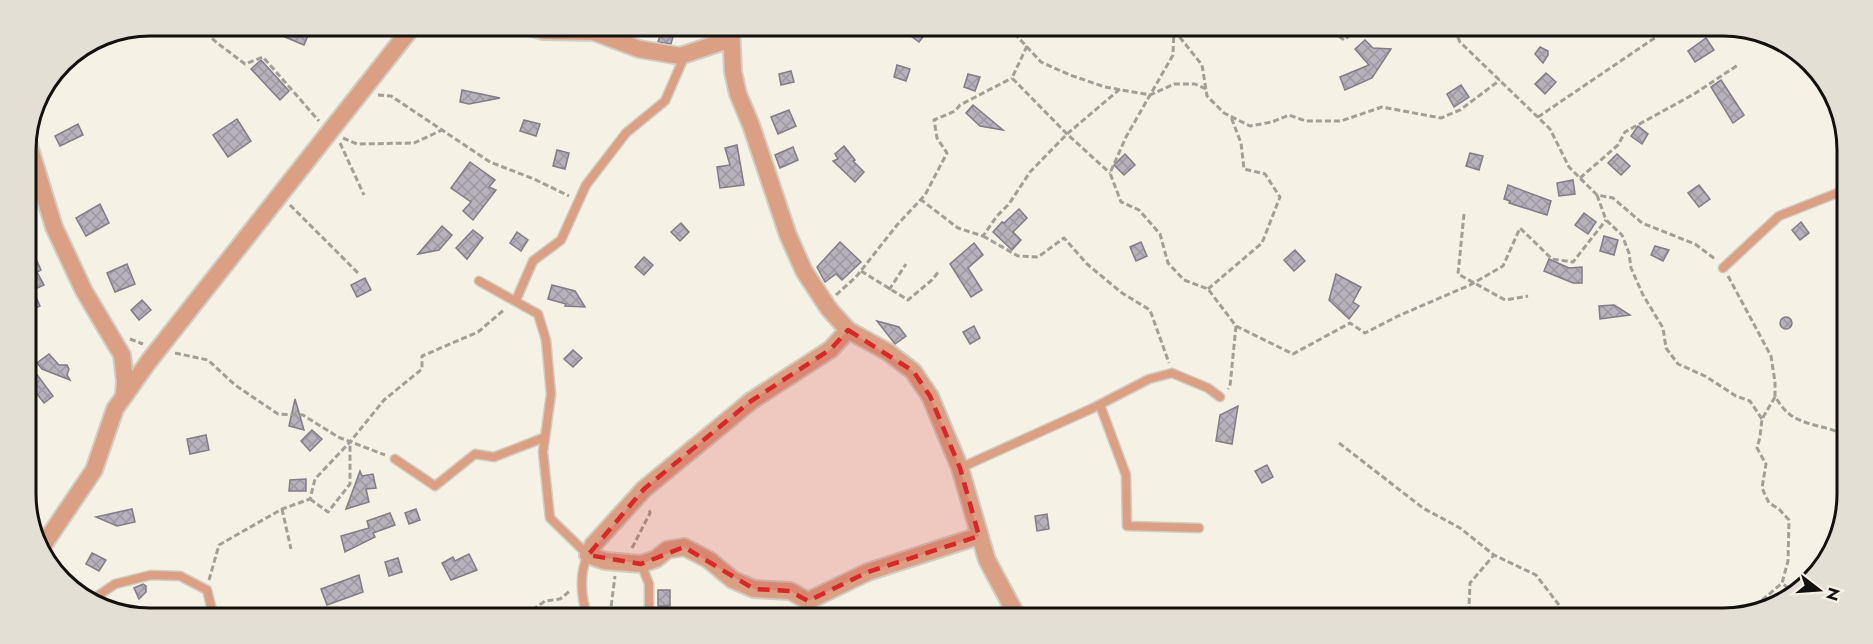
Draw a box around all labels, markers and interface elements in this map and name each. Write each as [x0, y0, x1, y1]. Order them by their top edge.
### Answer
north arrow [1789, 560, 1849, 620]
text: N [1820, 585, 1846, 604]

